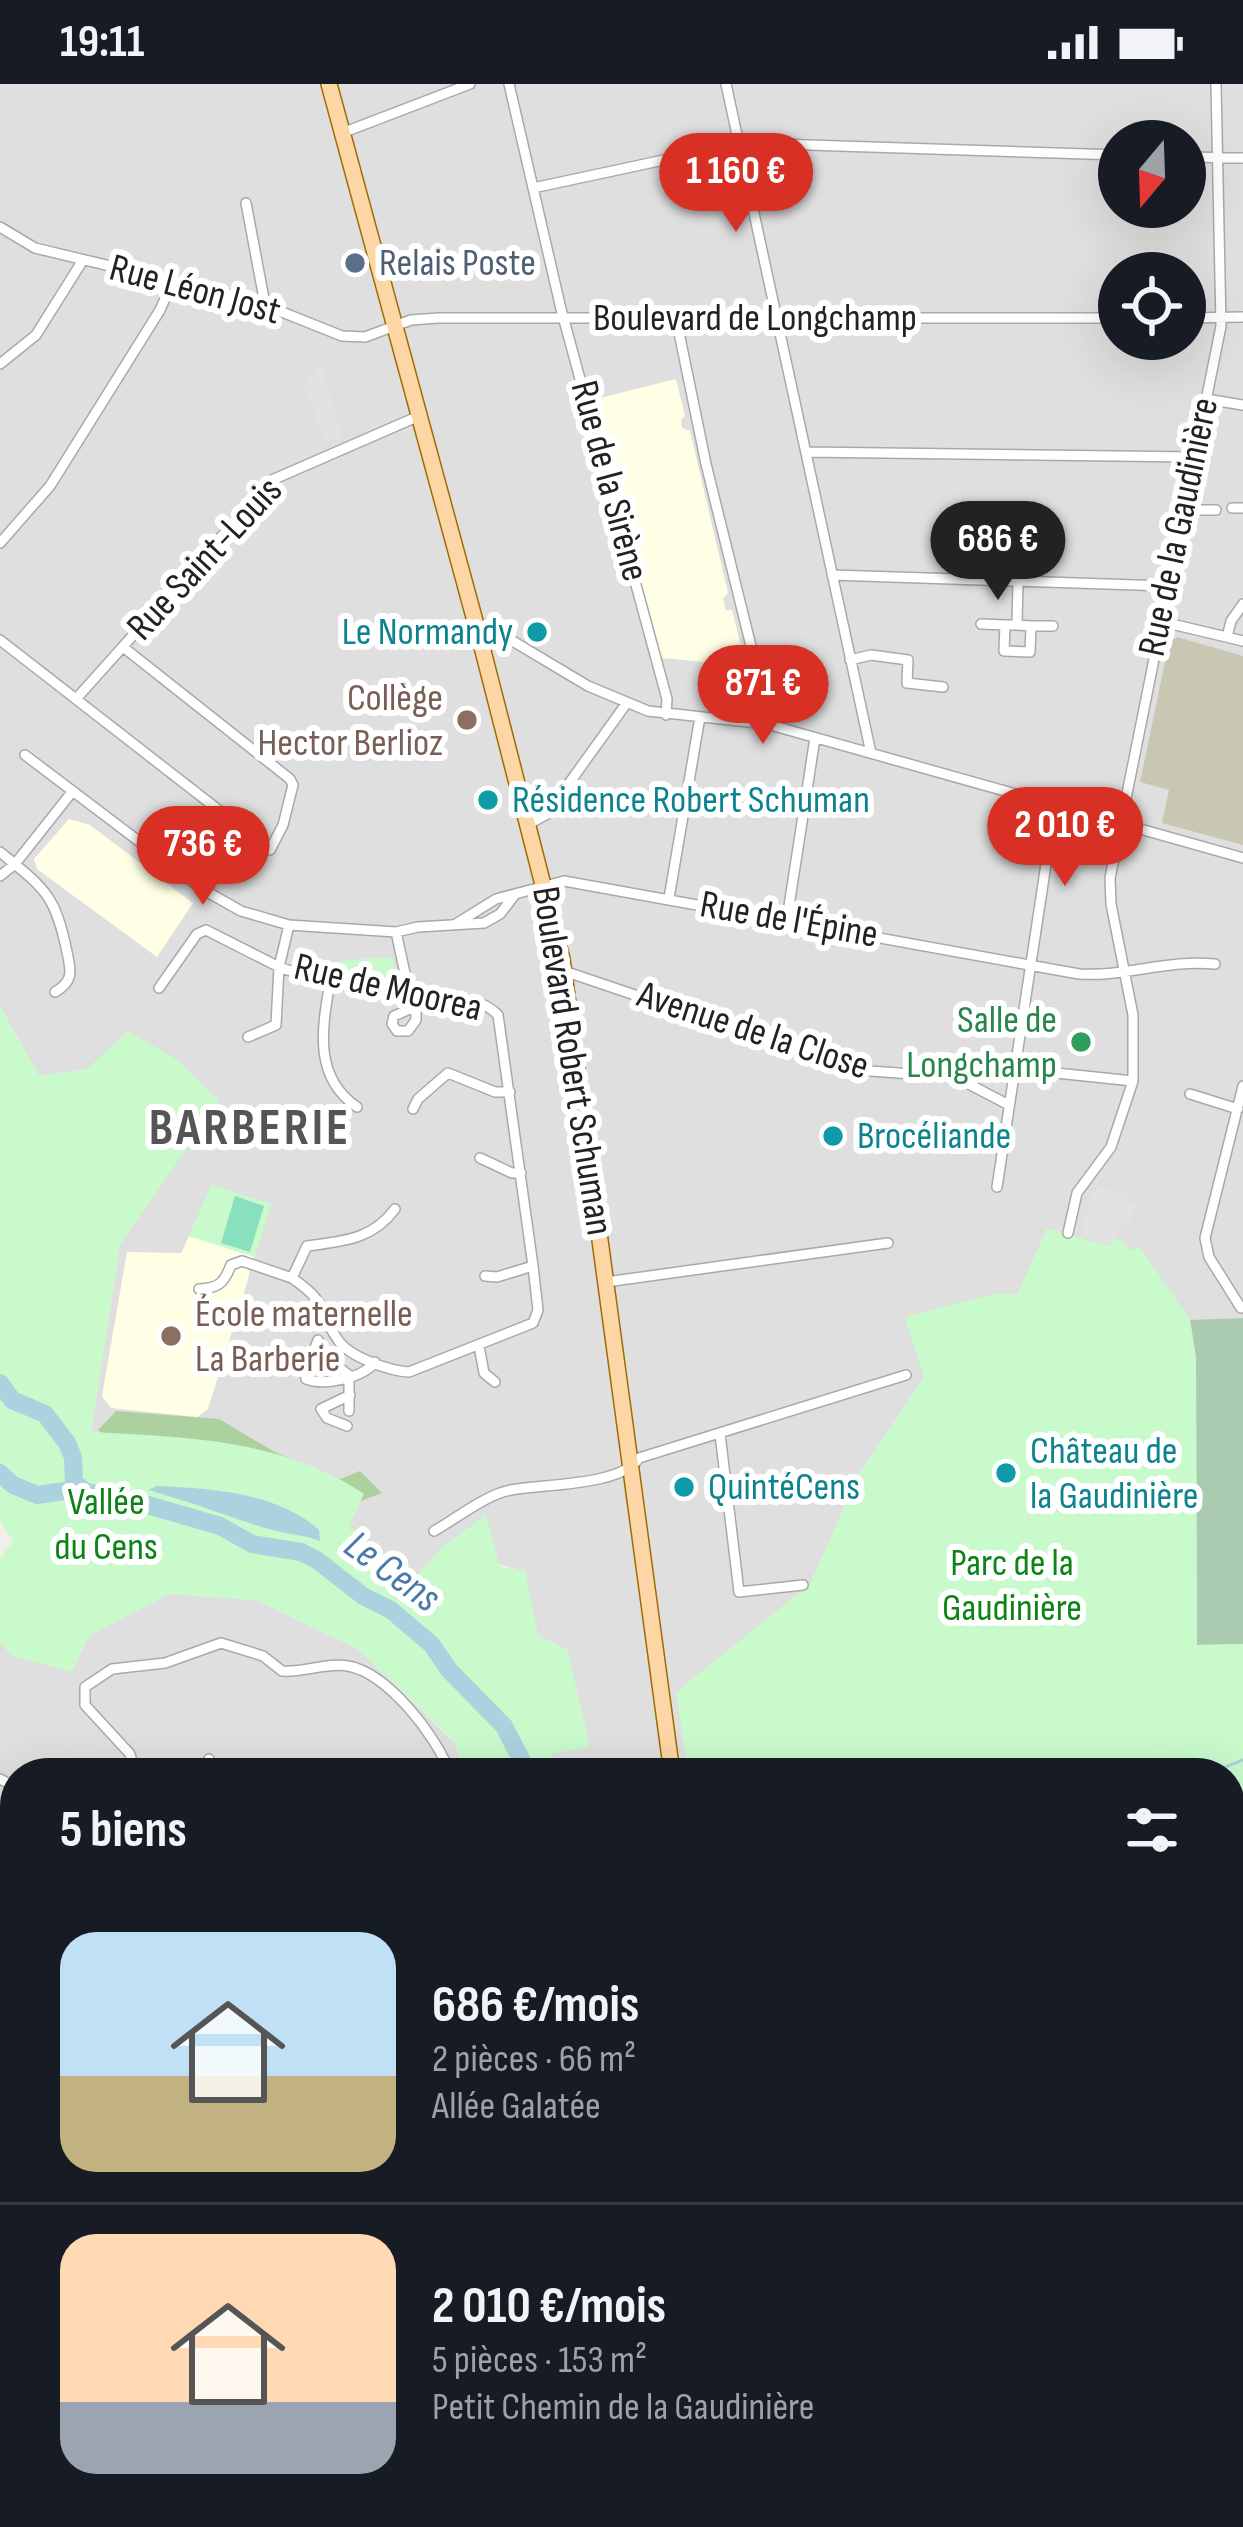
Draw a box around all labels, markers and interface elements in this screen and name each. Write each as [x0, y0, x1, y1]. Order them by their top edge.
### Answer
text: 19:11 [60, 15, 144, 70]
north arrow [1098, 120, 1206, 228]
map controls [1098, 120, 1206, 360]
pin: 1 160 € [625, 133, 847, 235]
text: 1 160 € [686, 148, 786, 195]
place label: Relais Poste [379, 240, 536, 287]
street label: Rue Léon Jost [104, 245, 286, 335]
marker: Relais Poste [342, 250, 368, 276]
button: locate [1098, 252, 1206, 360]
street label: Boulevard de Longchamp [593, 295, 917, 342]
street label: Rue de la Sirène [560, 376, 658, 586]
street label: Rue de la Gaudinière [1129, 394, 1229, 660]
street label: Rue Saint-Louis [118, 468, 292, 650]
pin: 686 € [914, 501, 1082, 603]
text: 686 € [957, 516, 1039, 563]
place label: Le Normandy [342, 609, 513, 656]
marker: Le Normandy [524, 619, 550, 645]
pin: 871 € [679, 645, 847, 747]
text: 871 € [725, 660, 801, 707]
place label: Collège Hector Berlioz [258, 675, 443, 767]
marker: Collège Hector Berlioz [454, 707, 480, 733]
place label: Résidence Robert Schuman [512, 777, 870, 824]
marker: Résidence Robert Schuman [475, 787, 501, 813]
pin: 2 010 € [954, 787, 1176, 889]
text: 2 010 € [1014, 802, 1116, 849]
pin: 736 € [119, 806, 287, 908]
text: 736 € [164, 821, 242, 868]
street label: Rue de l'Épine [697, 881, 881, 959]
street label: Boulevard Robert Schuman [521, 883, 623, 1239]
street label: Rue de Moorea [290, 944, 486, 1032]
street label: Avenue de la Close [631, 971, 874, 1090]
place label: Salle de Longchamp [906, 997, 1057, 1089]
marker: Salle de Longchamp [1068, 1029, 1094, 1055]
district label: BARBERIE [149, 1098, 351, 1159]
place label: Brocéliande [857, 1113, 1011, 1160]
marker: Brocéliande [820, 1123, 846, 1149]
place label: École maternelle La Barberie [195, 1291, 413, 1383]
marker: École maternelle La Barberie [158, 1323, 184, 1349]
place label: Château de la Gaudinière [1030, 1428, 1198, 1520]
marker: Château de la Gaudinière [993, 1460, 1019, 1486]
place label: QuintéCens [708, 1464, 860, 1511]
marker: QuintéCens [671, 1474, 697, 1500]
park label: Vallée du Cens [54, 1479, 158, 1571]
water label: Le Cens [334, 1520, 450, 1624]
park label: Parc de la Gaudinière [942, 1540, 1082, 1632]
icon: filters [1119, 1797, 1185, 1863]
text: 5 biens [60, 1800, 187, 1861]
text: 686 €/mois [432, 1975, 639, 2036]
icon: home [156, 1980, 300, 2124]
text: 2 pièces · 66 m² [432, 2036, 636, 2083]
text: Allée Galatée [432, 2083, 601, 2130]
text: 2 010 €/mois [432, 2276, 666, 2337]
icon: home [156, 2282, 300, 2426]
text: 5 pièces · 153 m² [432, 2337, 647, 2384]
text: Petit Chemin de la Gaudinière [432, 2384, 814, 2431]

